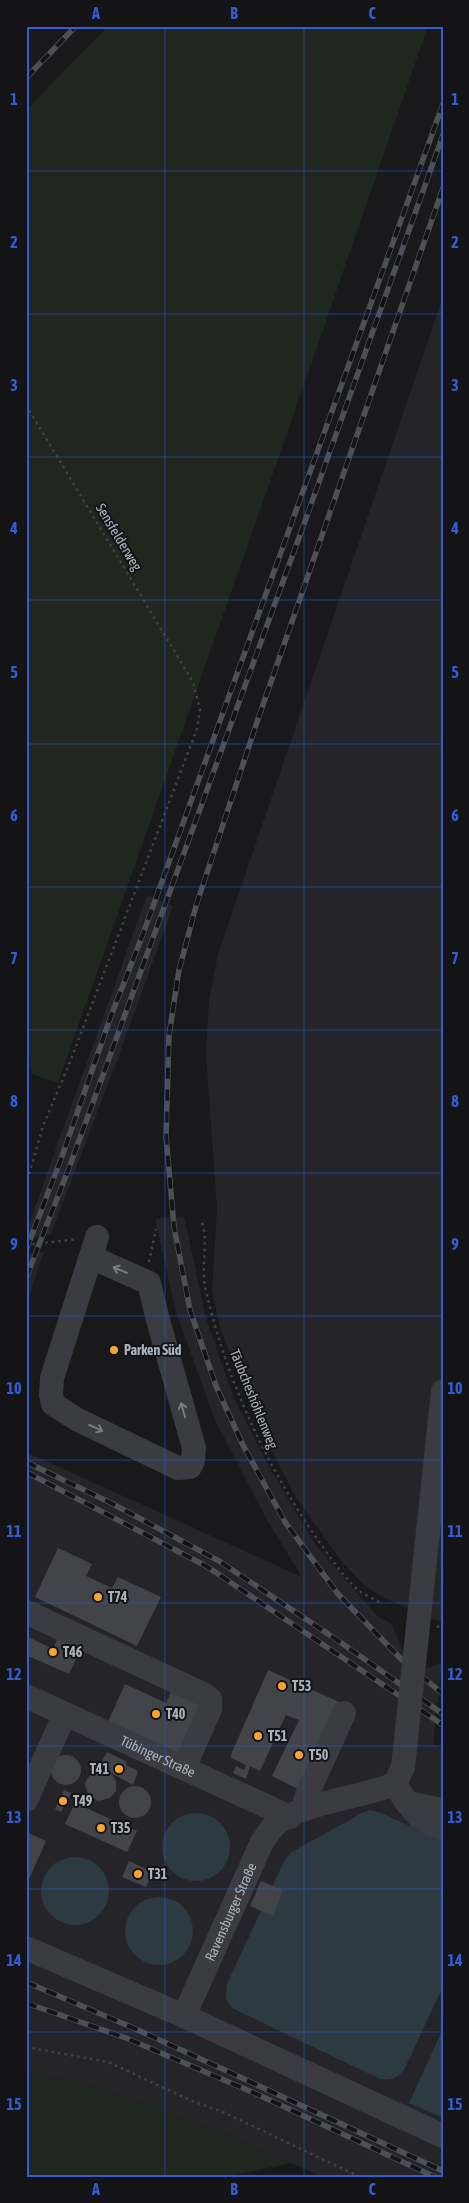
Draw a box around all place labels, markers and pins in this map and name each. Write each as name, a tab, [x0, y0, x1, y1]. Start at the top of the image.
place label: Parken Süd	[124, 1342, 182, 1358]
marker: Parken Süd	[108, 1344, 120, 1356]
place label: T74	[108, 1589, 128, 1605]
marker: T74	[92, 1591, 104, 1603]
place label: T46	[63, 1644, 83, 1660]
marker: T46	[47, 1646, 59, 1658]
place label: T53	[292, 1678, 311, 1694]
marker: T53	[276, 1680, 288, 1692]
place label: T40	[166, 1706, 186, 1722]
marker: T40	[150, 1708, 162, 1720]
place label: T51	[268, 1728, 288, 1744]
marker: T51	[252, 1730, 264, 1742]
place label: T50	[309, 1747, 329, 1763]
marker: T50	[293, 1749, 305, 1761]
place label: T41	[90, 1761, 109, 1777]
marker: T41	[113, 1763, 125, 1775]
place label: T49	[73, 1793, 93, 1809]
marker: T49	[57, 1795, 69, 1807]
place label: T35	[111, 1820, 131, 1836]
marker: T35	[95, 1822, 107, 1834]
place label: T31	[148, 1866, 168, 1882]
marker: T31	[132, 1868, 144, 1880]

